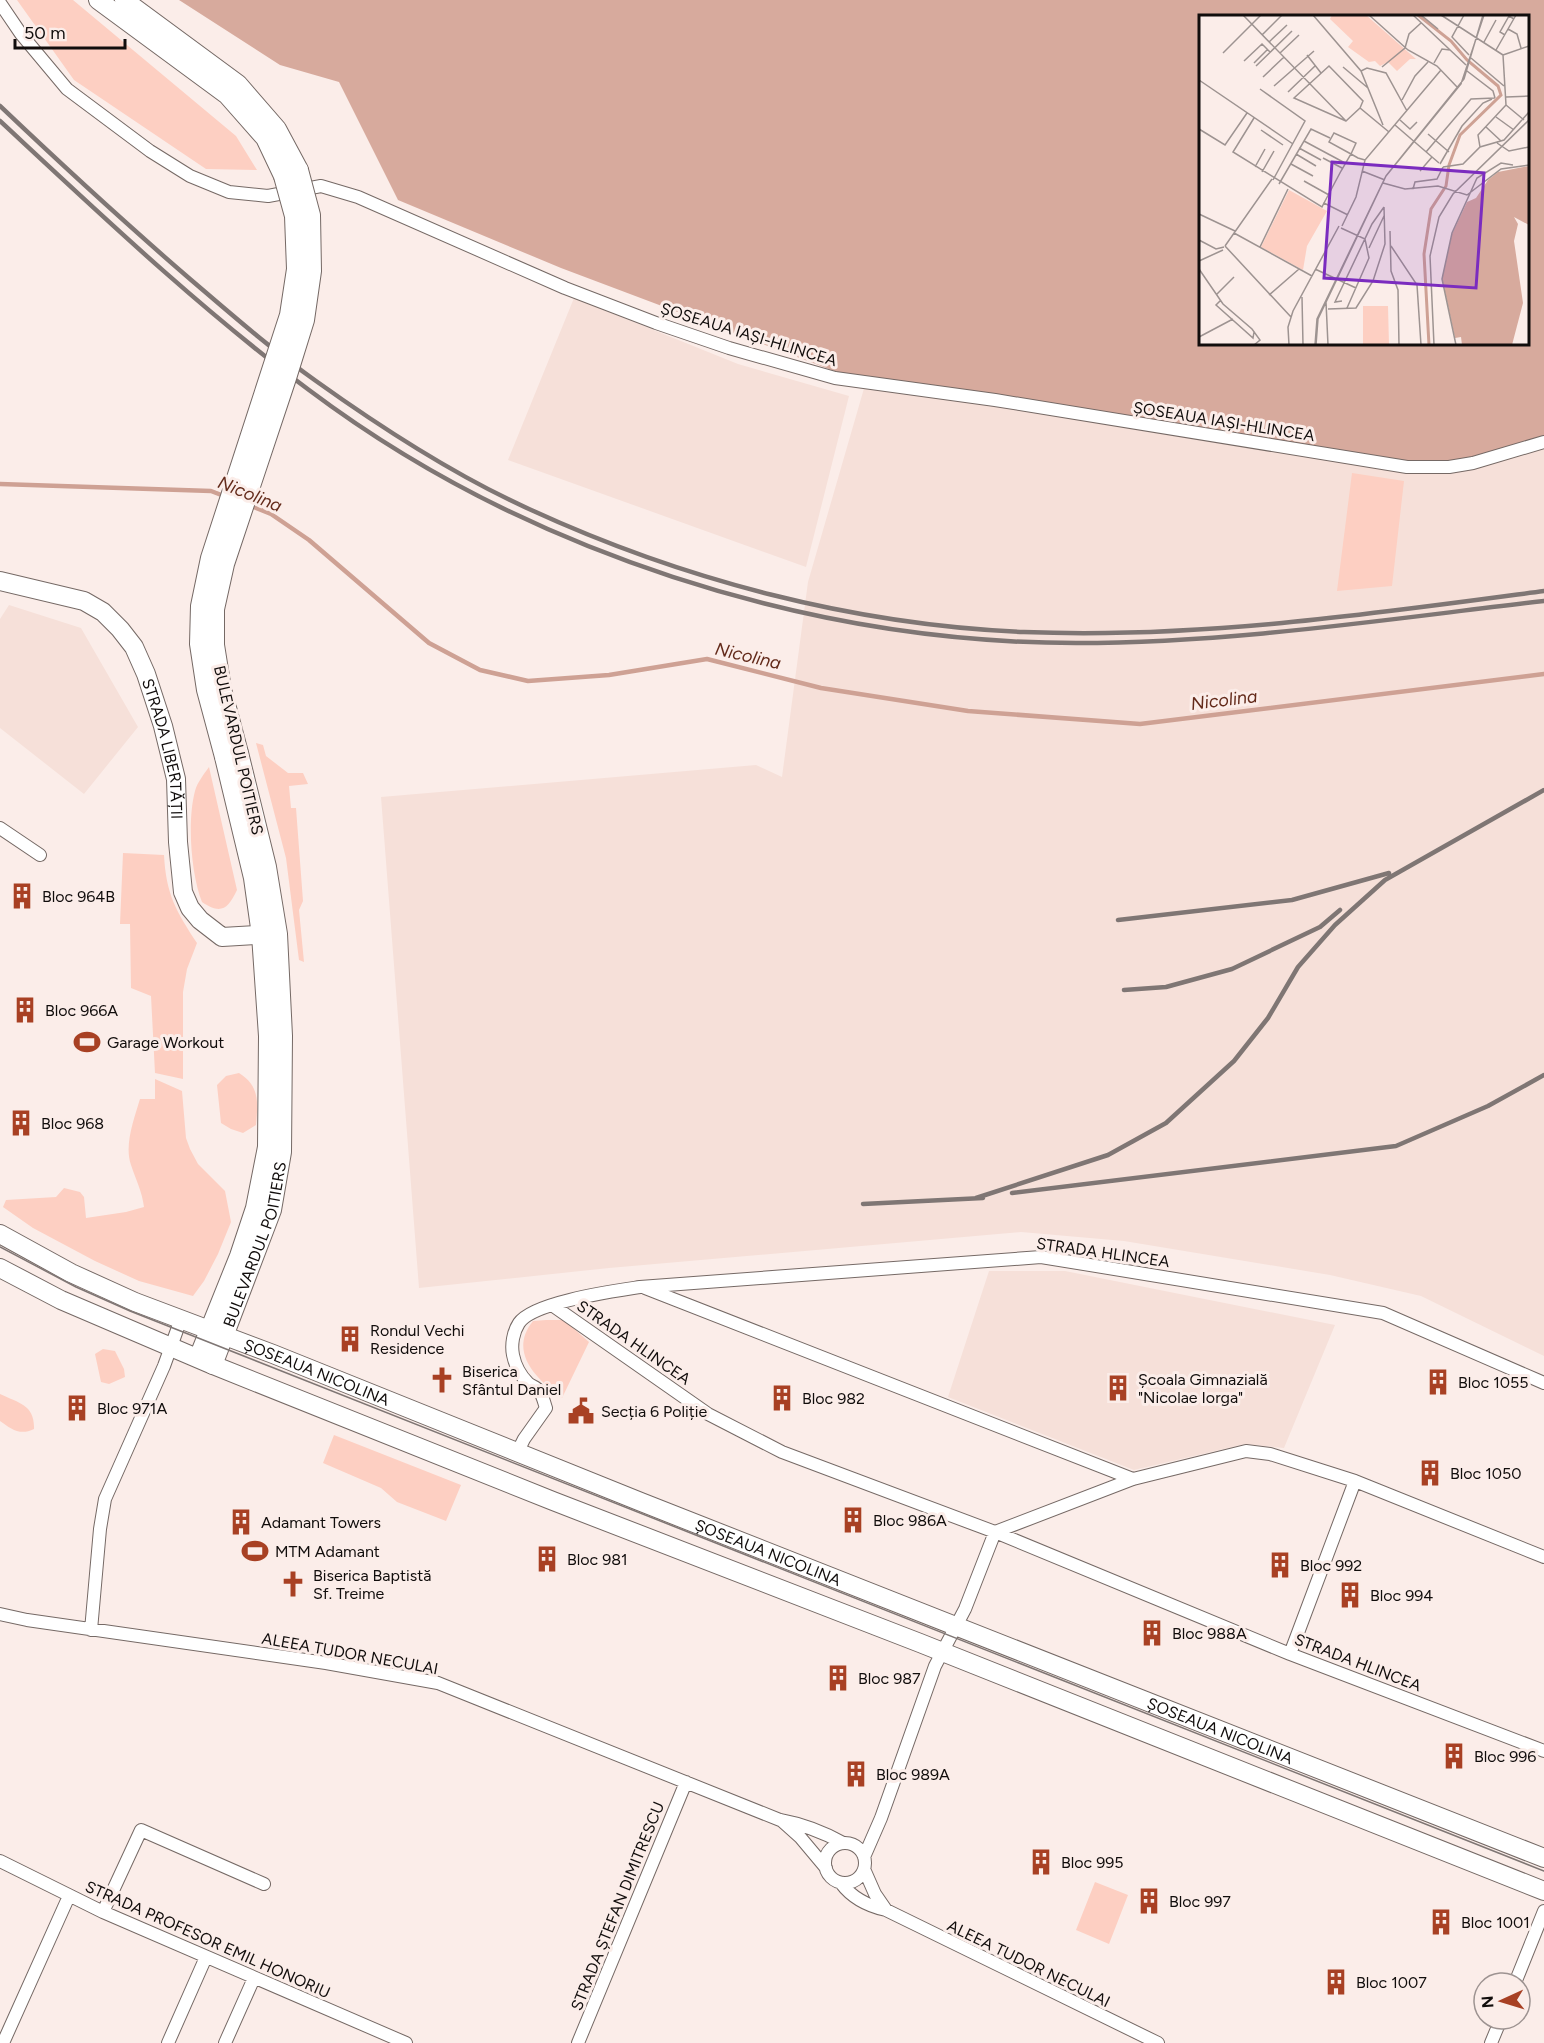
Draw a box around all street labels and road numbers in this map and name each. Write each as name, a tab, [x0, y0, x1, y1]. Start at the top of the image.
street label: ȘOSEAUA IAȘI-HLINCEA	[658, 299, 839, 370]
street label: ȘOSEAUA IAȘI-HLINCEA	[1132, 398, 1316, 445]
street label: BULEVARDUL POITIERS	[210, 664, 267, 837]
street label: STRADA LIBERTĂȚII	[138, 676, 186, 820]
street label: BULEVARDUL POITIERS	[219, 1160, 290, 1330]
street label: STRADA HLINCEA	[1035, 1234, 1171, 1271]
street label: STRADA HLINCEA	[573, 1296, 694, 1389]
street label: ȘOSEAUA NICOLINA	[241, 1335, 392, 1410]
street label: ȘOSEAUA NICOLINA	[692, 1515, 844, 1590]
street label: ALEEA TUDOR NECULAI	[260, 1629, 440, 1678]
street label: STRADA HLINCEA	[1292, 1630, 1424, 1695]
street label: ȘOSEAUA NICOLINA	[1144, 1694, 1296, 1768]
street label: STRADA ȘTEFAN DIMITRESCU	[567, 1799, 668, 2013]
street label: STRADA PROFESOR EMIL HONORIU	[82, 1877, 333, 2002]
street label: ALEEA TUDOR NECULAI	[944, 1916, 1113, 2011]

